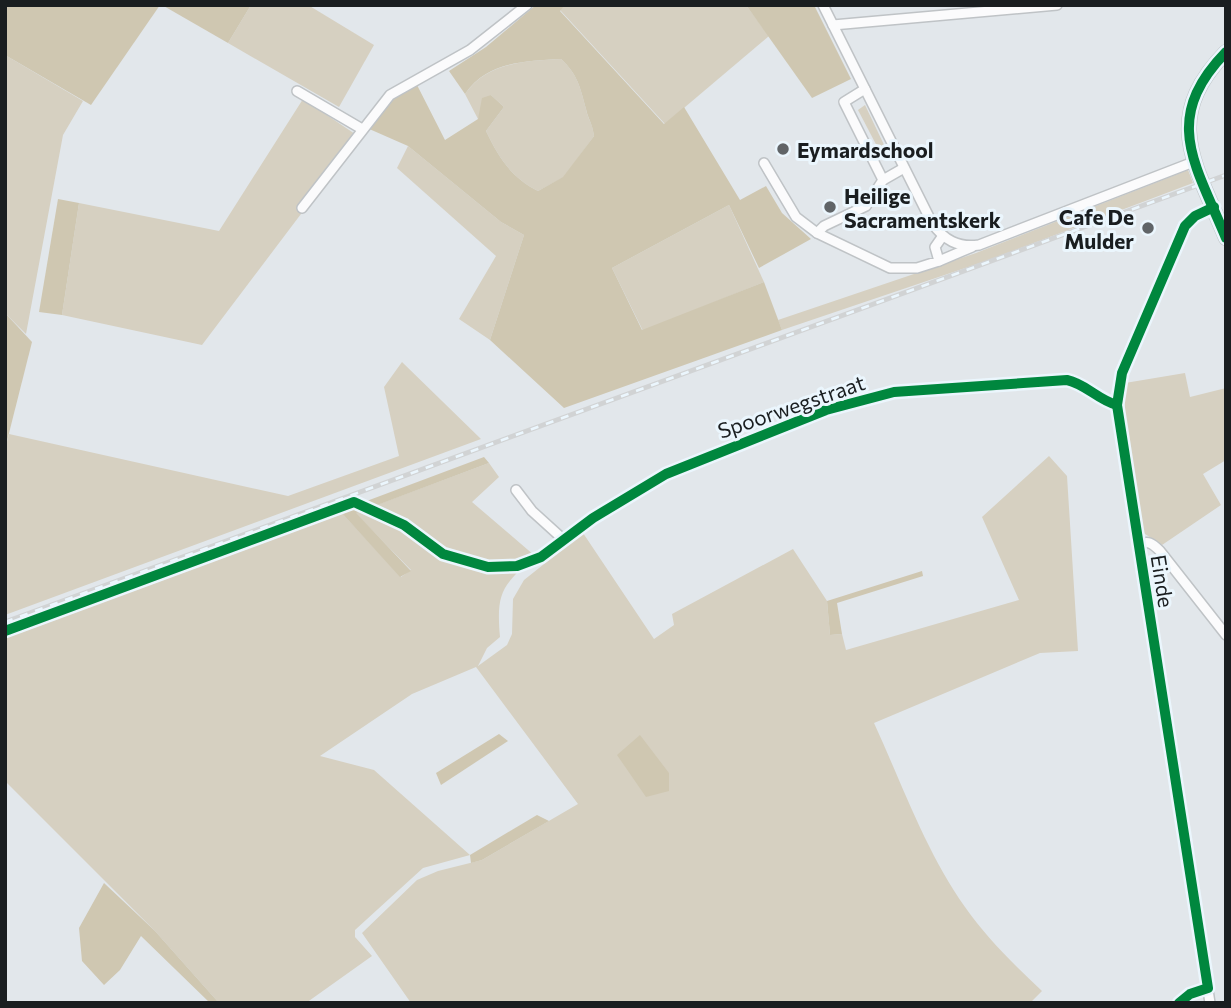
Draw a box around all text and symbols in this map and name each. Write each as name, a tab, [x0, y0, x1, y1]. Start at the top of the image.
place label: Eymardschool	[797, 137, 934, 162]
marker: Eymardschool	[775, 141, 791, 157]
place label: Heilige Sacramentskerk	[844, 183, 1001, 232]
marker: Heilige Sacramentskerk	[822, 199, 838, 215]
place label: Cafe De Mulder	[1059, 204, 1134, 253]
marker: Cafe De Mulder	[1140, 220, 1156, 236]
street label: Spoorwegstraat	[714, 369, 868, 443]
street label: Einde	[1146, 553, 1180, 609]

